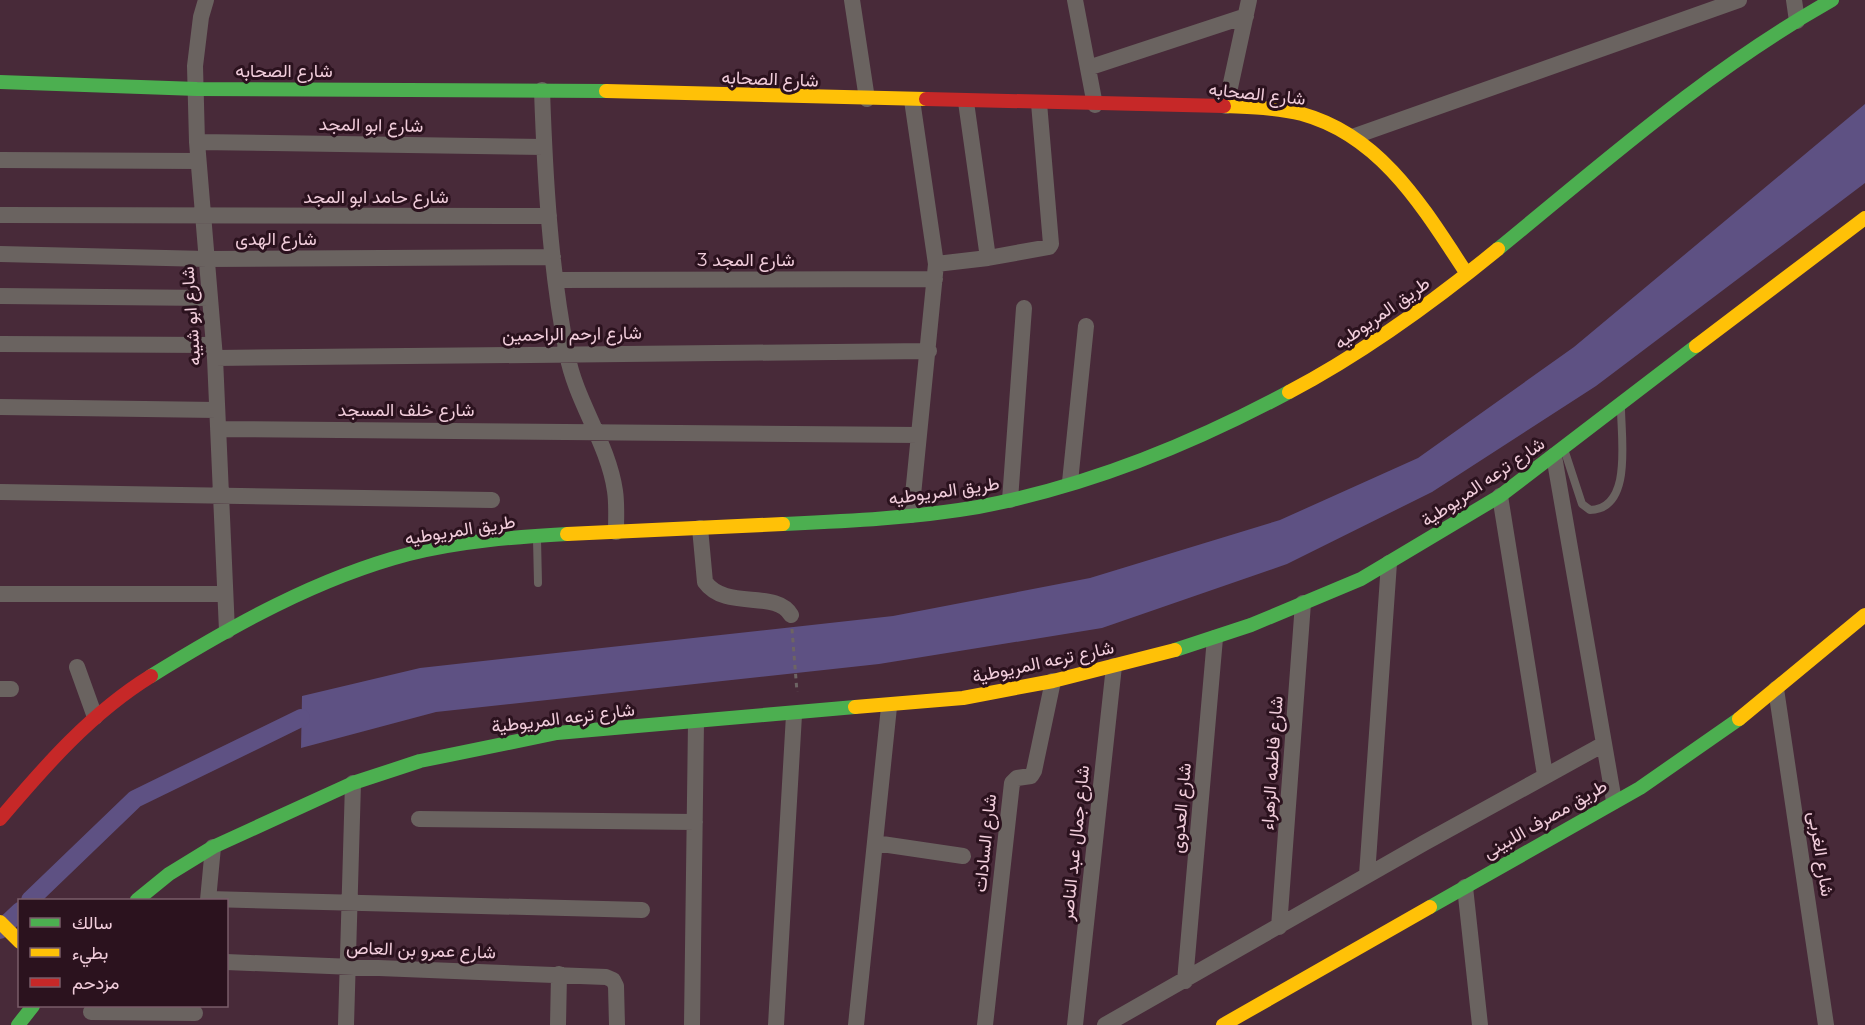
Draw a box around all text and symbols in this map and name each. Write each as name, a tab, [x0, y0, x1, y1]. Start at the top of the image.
street label: شارع الصحابه	[235, 60, 333, 83]
street label: شارع الصحابه	[721, 66, 819, 93]
street label: شارع الصحابه	[1207, 78, 1307, 111]
street label: شارع ابو المجد	[318, 113, 424, 138]
street label: شارع حامد ابو المجد	[303, 186, 449, 209]
street label: شارع الهدى	[235, 228, 317, 251]
street label: شارع المجد 3	[697, 249, 795, 272]
street label: شارع ابو شيبه	[177, 266, 206, 366]
street label: طريق المريوطيه	[1330, 272, 1434, 354]
street label: شارع ارحم الراحمين	[502, 322, 642, 347]
street label: شارع خلف المسجد	[338, 399, 474, 422]
street label: شارع ترعه المريوطية	[1417, 433, 1549, 532]
street label: طريق المريوطيه	[887, 472, 1001, 510]
street label: طريق المريوطيه	[403, 510, 517, 550]
street label: شارع ترعه المريوطية	[970, 636, 1116, 689]
street label: شارع فاطمه الزهراء	[1256, 695, 1289, 831]
street label: شارع ترعه المريوطية	[490, 698, 636, 739]
street label: شارع العدوى	[1166, 762, 1197, 854]
street label: شارع جمال عبد الناصر	[1056, 764, 1095, 923]
street label: طريق مصرف اللبينى	[1479, 775, 1611, 863]
street label: شارع السادات	[969, 793, 1002, 893]
street label: شارع الغربى	[1802, 810, 1839, 898]
legend	[18, 899, 228, 1007]
text: سالك	[72, 912, 112, 934]
street label: شارع عمرو بن العاص	[346, 936, 496, 965]
text: بطيء	[72, 942, 108, 968]
text: مزدحم	[72, 972, 119, 995]

